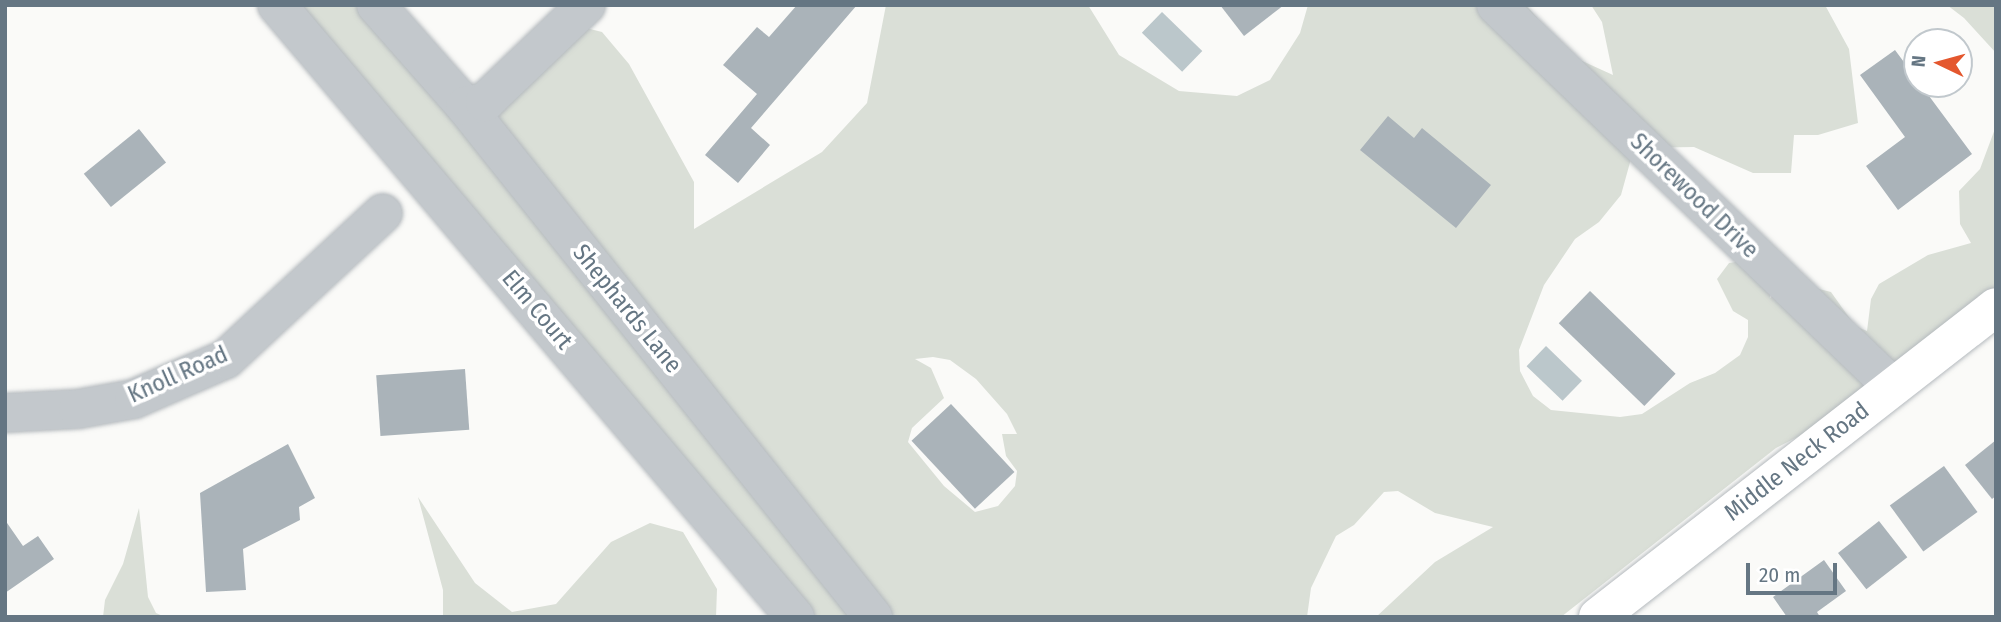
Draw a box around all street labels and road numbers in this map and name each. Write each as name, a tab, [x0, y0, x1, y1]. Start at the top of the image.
street label: Shorewood Drive	[1624, 128, 1764, 264]
street label: Shephards Lane	[566, 239, 688, 379]
street label: Elm Court	[496, 264, 578, 356]
street label: Knoll Road	[124, 340, 232, 410]
street label: Middle Neck Road	[1719, 397, 1875, 527]

